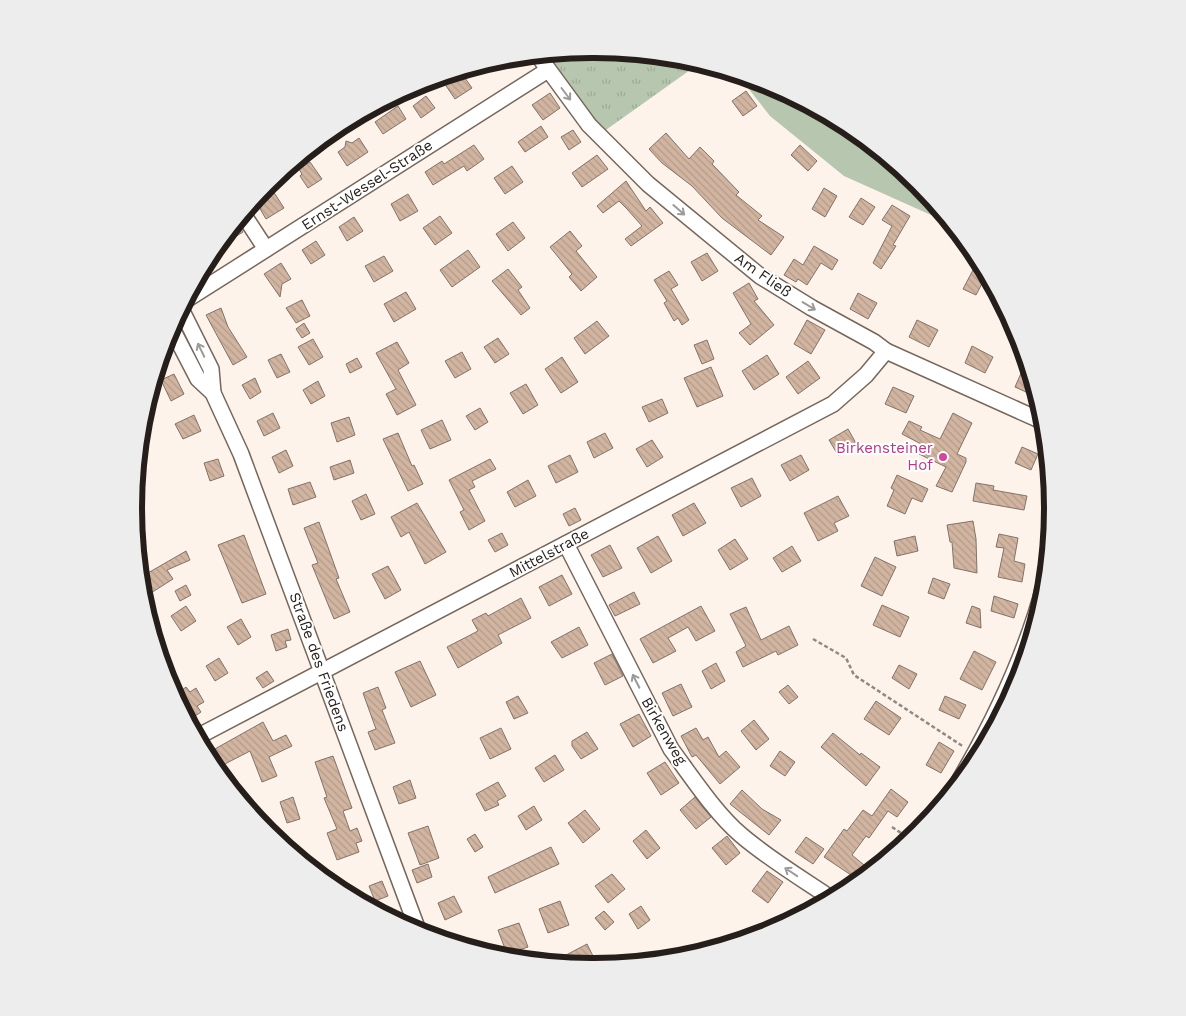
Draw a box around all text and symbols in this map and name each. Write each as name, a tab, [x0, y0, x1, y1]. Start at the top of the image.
one-way arrow	[560, 87, 571, 100]
street label: Ernst-Wessel-Straße	[298, 136, 436, 234]
one-way arrow	[672, 204, 685, 215]
street label: Am Fließ	[731, 249, 795, 301]
one-way arrow	[802, 302, 816, 312]
one-way arrow	[196, 343, 205, 358]
place label: Birkensteiner Hof	[836, 439, 933, 474]
marker: Birkensteiner Hof	[937, 451, 949, 463]
street label: Mittelstraße	[506, 524, 592, 582]
street label: Straße des Friedens	[285, 590, 353, 734]
one-way arrow	[631, 673, 641, 688]
street label: Birkenweg	[637, 694, 691, 768]
one-way arrow	[784, 866, 798, 877]

